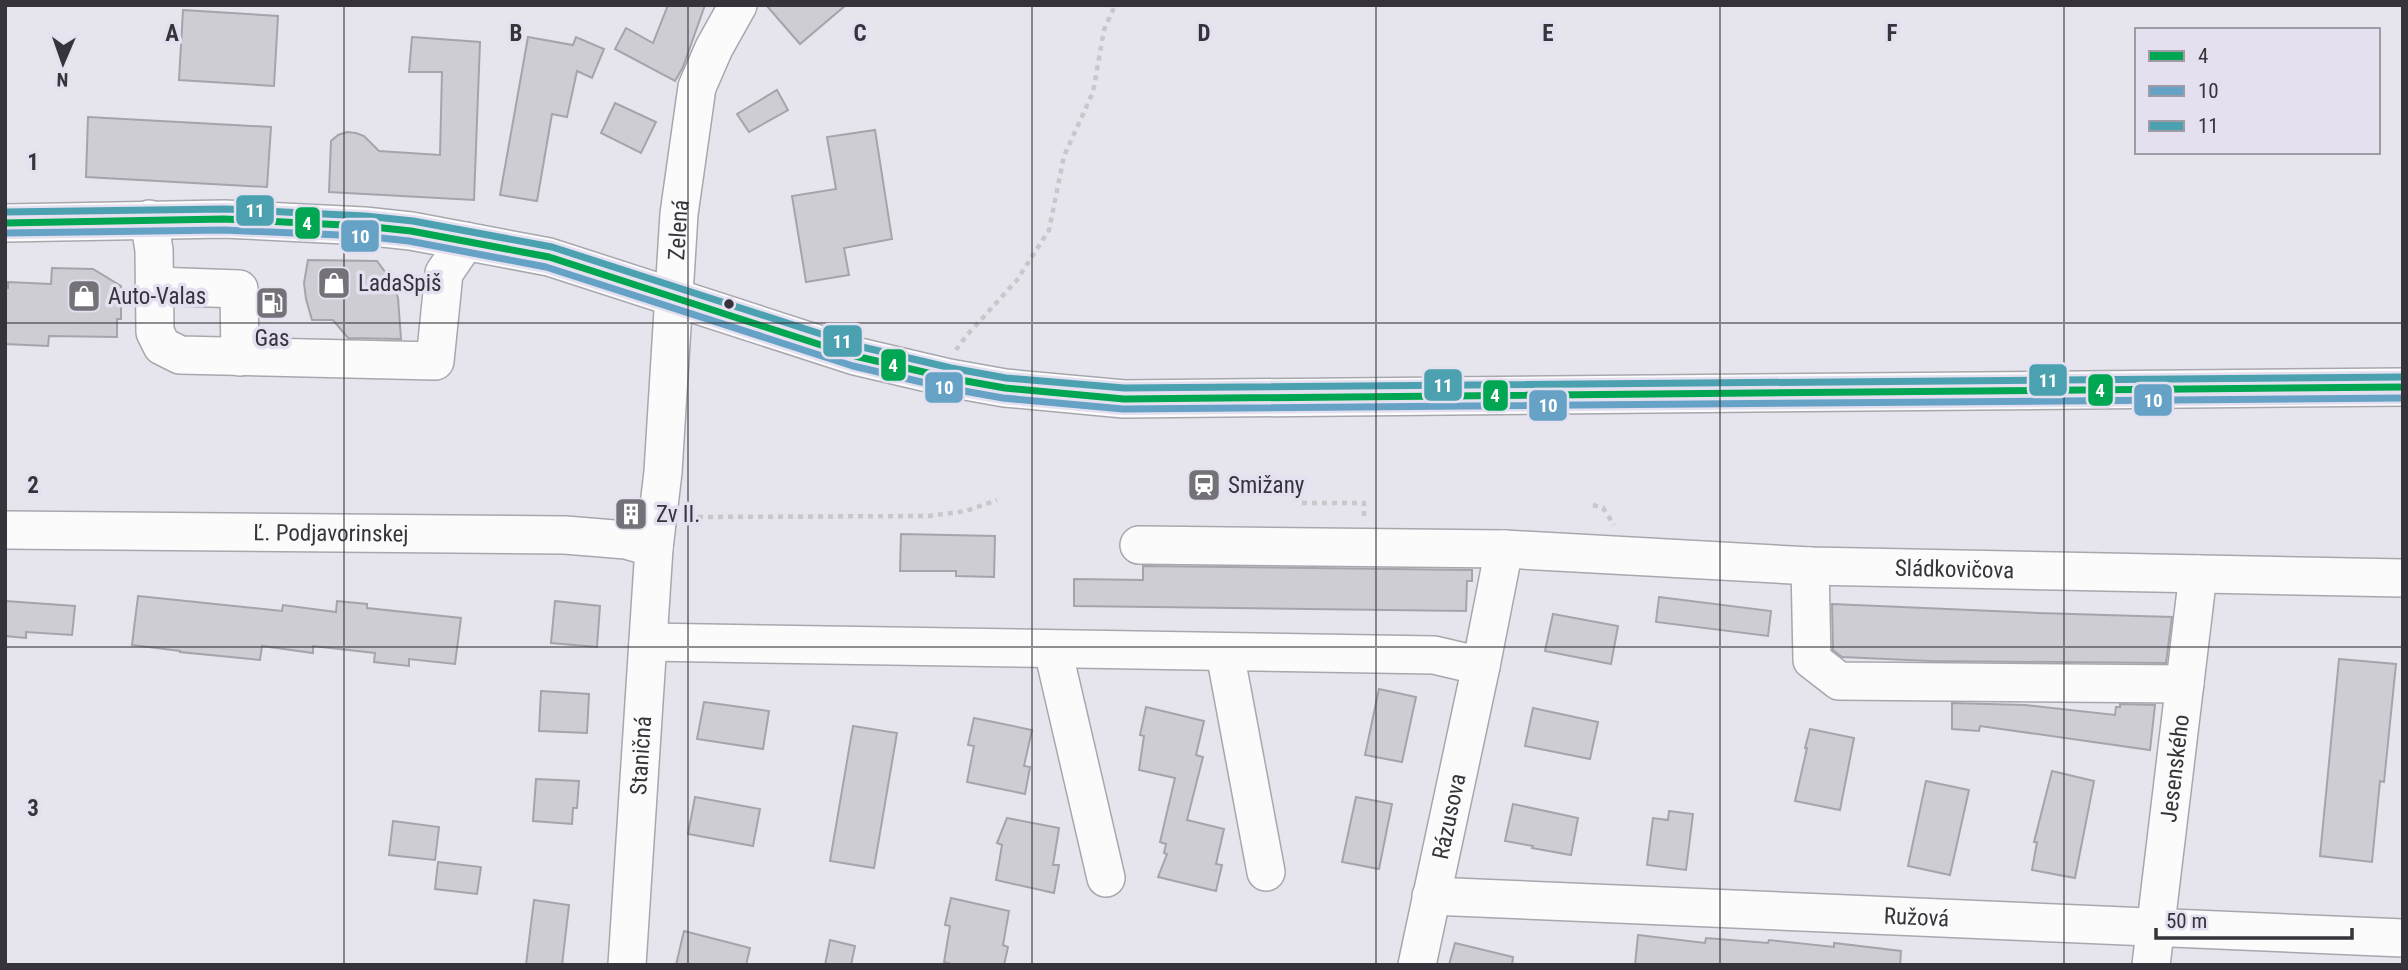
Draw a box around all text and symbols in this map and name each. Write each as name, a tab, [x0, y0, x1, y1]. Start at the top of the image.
text: A	[165, 20, 179, 47]
text: B	[510, 20, 522, 47]
text: C	[853, 20, 867, 47]
text: D	[1198, 20, 1211, 47]
text: E	[1542, 20, 1554, 47]
text: F	[1887, 20, 1898, 47]
north arrow	[28, 28, 98, 98]
legend	[2135, 28, 2380, 154]
text: 4	[2198, 44, 2208, 68]
text: N	[56, 68, 69, 91]
text: 10	[2198, 79, 2219, 103]
text: 11	[2198, 114, 2219, 138]
text: 1	[27, 149, 39, 176]
line badge: 11	[235, 194, 275, 227]
street label: Zelená	[663, 198, 694, 261]
text: 11	[245, 199, 265, 222]
line badge: 4	[294, 206, 321, 240]
text: 4	[302, 212, 312, 235]
line badge: 10	[340, 219, 380, 253]
text: 10	[350, 225, 370, 248]
shop icon: LadaSpiš	[315, 264, 353, 302]
place label: LadaSpiš	[358, 270, 441, 297]
shop icon: Auto-Valas	[65, 277, 103, 315]
place label: Auto-Valas	[108, 283, 206, 310]
fuel station icon: Gas	[253, 284, 291, 322]
unlabelled marker	[722, 297, 736, 311]
line badge: 11	[822, 324, 863, 358]
place label: Gas	[254, 325, 290, 352]
text: 11	[832, 330, 852, 353]
line badge: 4	[880, 348, 907, 382]
text: 4	[888, 354, 898, 377]
line badge: 11	[2028, 363, 2068, 397]
line badge: 11	[1423, 368, 1463, 402]
text: 11	[2038, 369, 2058, 392]
line badge: 10	[924, 371, 964, 404]
line badge: 4	[2087, 373, 2114, 407]
text: 11	[1433, 374, 1453, 397]
text: 10	[934, 376, 954, 399]
line badge: 4	[1482, 379, 1509, 412]
text: 4	[2095, 379, 2105, 402]
line badge: 10	[2133, 383, 2173, 417]
text: 4	[1490, 384, 1500, 407]
line badge: 10	[1528, 389, 1568, 422]
text: 10	[2143, 389, 2163, 412]
text: 10	[1538, 394, 1558, 417]
station icon: Smižany	[1185, 466, 1223, 504]
text: 2	[27, 472, 39, 499]
place label: Smižany	[1228, 472, 1305, 499]
building icon: Zv II.	[612, 495, 650, 533]
place label: Zv II.	[656, 501, 700, 528]
street label: Ľ. Podjavorinskej	[253, 519, 409, 547]
street label: Sládkovičova	[1895, 554, 2014, 584]
street label: Jesenského	[2155, 713, 2195, 824]
street label: Staničná	[625, 715, 657, 796]
street label: Rázusova	[1427, 771, 1471, 862]
text: 3	[27, 795, 39, 822]
scale bar	[2156, 897, 2352, 941]
street label: Ružová	[1883, 902, 1950, 932]
text: 50 m	[2166, 909, 2207, 933]

